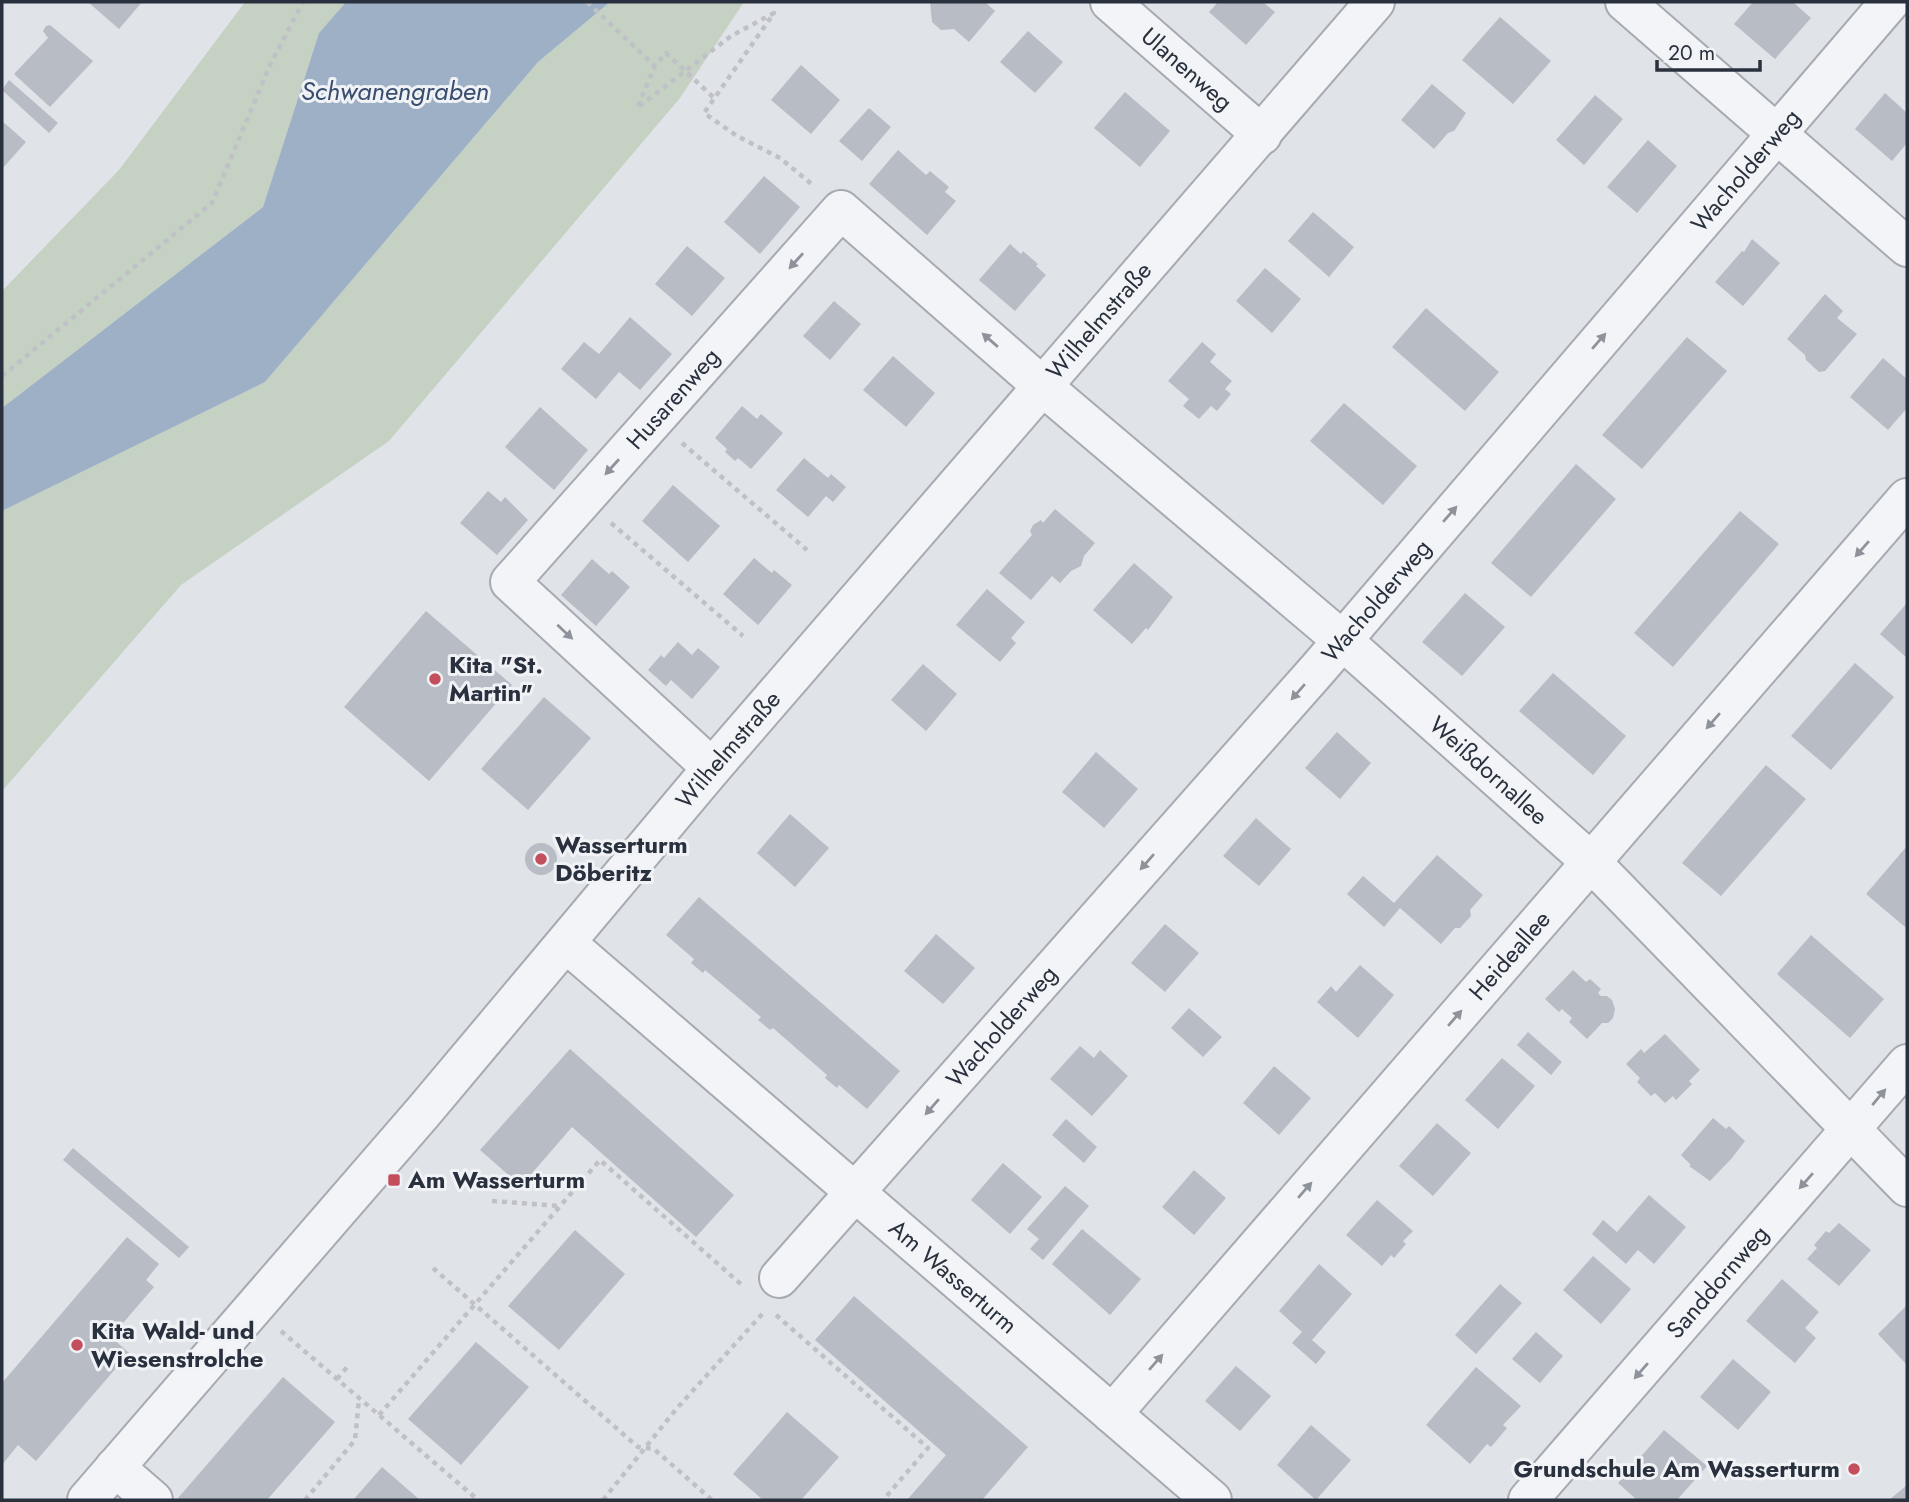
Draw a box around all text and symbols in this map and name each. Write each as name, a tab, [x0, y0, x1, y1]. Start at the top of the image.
street label: Ulanenweg	[1134, 19, 1241, 119]
scale bar	[1657, 28, 1760, 72]
text: 20 m	[1668, 38, 1715, 68]
water label: Schwanengraben	[301, 72, 489, 110]
street label: Wacholderweg	[1682, 101, 1808, 240]
one-way arrow	[788, 252, 804, 270]
street label: Wilhelmstraße	[1038, 254, 1160, 387]
one-way arrow	[981, 332, 999, 348]
one-way arrow	[1591, 333, 1606, 350]
street label: Husarenweg	[618, 340, 728, 457]
one-way arrow	[605, 459, 620, 476]
one-way arrow	[1442, 505, 1458, 523]
street label: Wacholderweg	[1313, 531, 1439, 670]
one-way arrow	[1854, 540, 1870, 558]
one-way arrow	[556, 624, 573, 640]
place label: Kita "St. Martin"	[449, 647, 543, 710]
marker: Kita "St. Martin"	[427, 671, 443, 687]
street label: Wilhelmstraße	[667, 683, 789, 816]
one-way arrow	[1290, 683, 1306, 700]
street label: Weißdornallee	[1422, 708, 1556, 833]
one-way arrow	[1705, 712, 1721, 730]
place label: Wasserturm Döberitz	[555, 827, 688, 890]
marker: Wasserturm Döberitz	[533, 851, 549, 867]
one-way arrow	[1140, 854, 1155, 871]
street label: Heideallee	[1460, 903, 1559, 1008]
street label: Wacholderweg	[938, 957, 1065, 1095]
one-way arrow	[1446, 1010, 1462, 1027]
one-way arrow	[1871, 1088, 1886, 1105]
one-way arrow	[924, 1098, 940, 1116]
place label: Am Wasserturm	[407, 1162, 585, 1197]
marker: Am Wasserturm	[386, 1172, 402, 1188]
one-way arrow	[1798, 1172, 1814, 1190]
one-way arrow	[1297, 1181, 1313, 1199]
street label: Am Wasserturm	[881, 1211, 1025, 1342]
street label: Sanddornweg	[1658, 1217, 1777, 1346]
place label: Kita Wald- und Wiesenstrolche	[91, 1313, 263, 1376]
marker: Kita Wald- und Wiesenstrolche	[69, 1337, 85, 1353]
one-way arrow	[1148, 1353, 1164, 1371]
one-way arrow	[1633, 1362, 1649, 1379]
place label: Grundschule Am Wasserturm	[1513, 1451, 1840, 1486]
marker: Grundschule Am Wasserturm	[1846, 1461, 1862, 1477]

